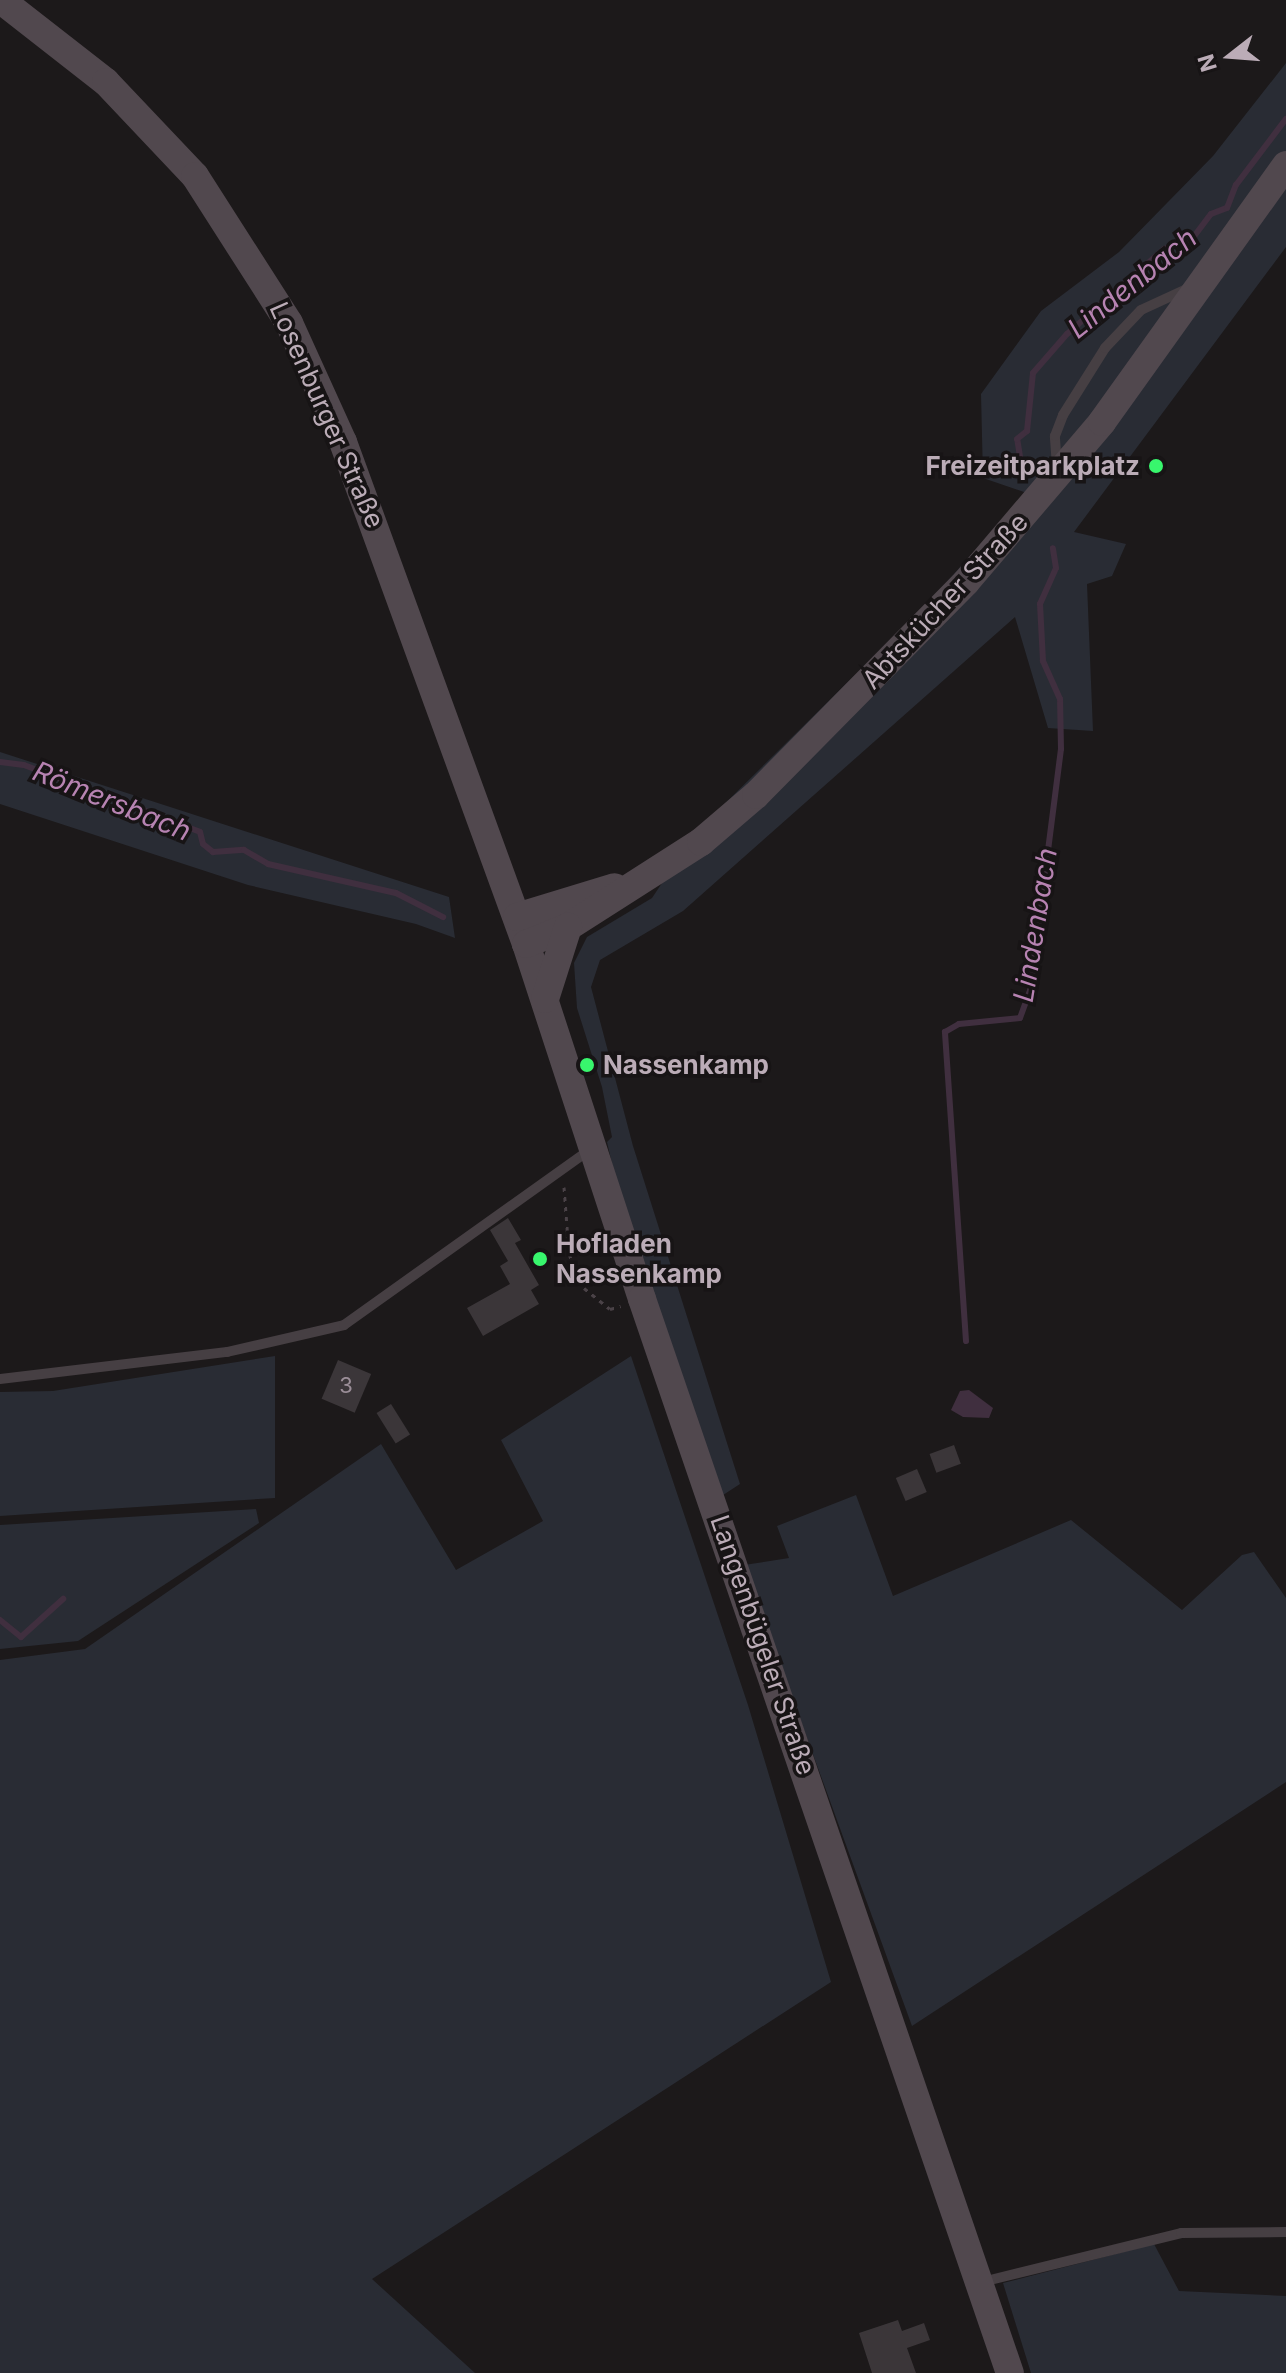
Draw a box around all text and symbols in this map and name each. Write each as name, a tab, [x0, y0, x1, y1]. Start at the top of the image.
north arrow	[1190, 16, 1270, 96]
text: N	[1192, 51, 1222, 75]
water label: Lindenbach	[1061, 221, 1203, 345]
street label: Losenburger Straße	[263, 297, 391, 533]
place label: Freizeitparkplatz	[926, 450, 1140, 482]
marker: Freizeitparkplatz	[1147, 457, 1165, 475]
street label: Abtskücher Straße	[856, 507, 1034, 695]
water label: Römersbach	[28, 754, 196, 848]
water label: Lindenbach	[1006, 845, 1064, 1005]
place label: Nassenkamp	[603, 1049, 769, 1081]
marker: Nassenkamp	[578, 1056, 596, 1074]
place label: Hofladen Nassenkamp	[556, 1228, 722, 1290]
marker: Hofladen Nassenkamp	[531, 1250, 549, 1268]
house number: 3	[339, 1373, 353, 1399]
street label: Langenbügeler Straße	[704, 1511, 822, 1779]

